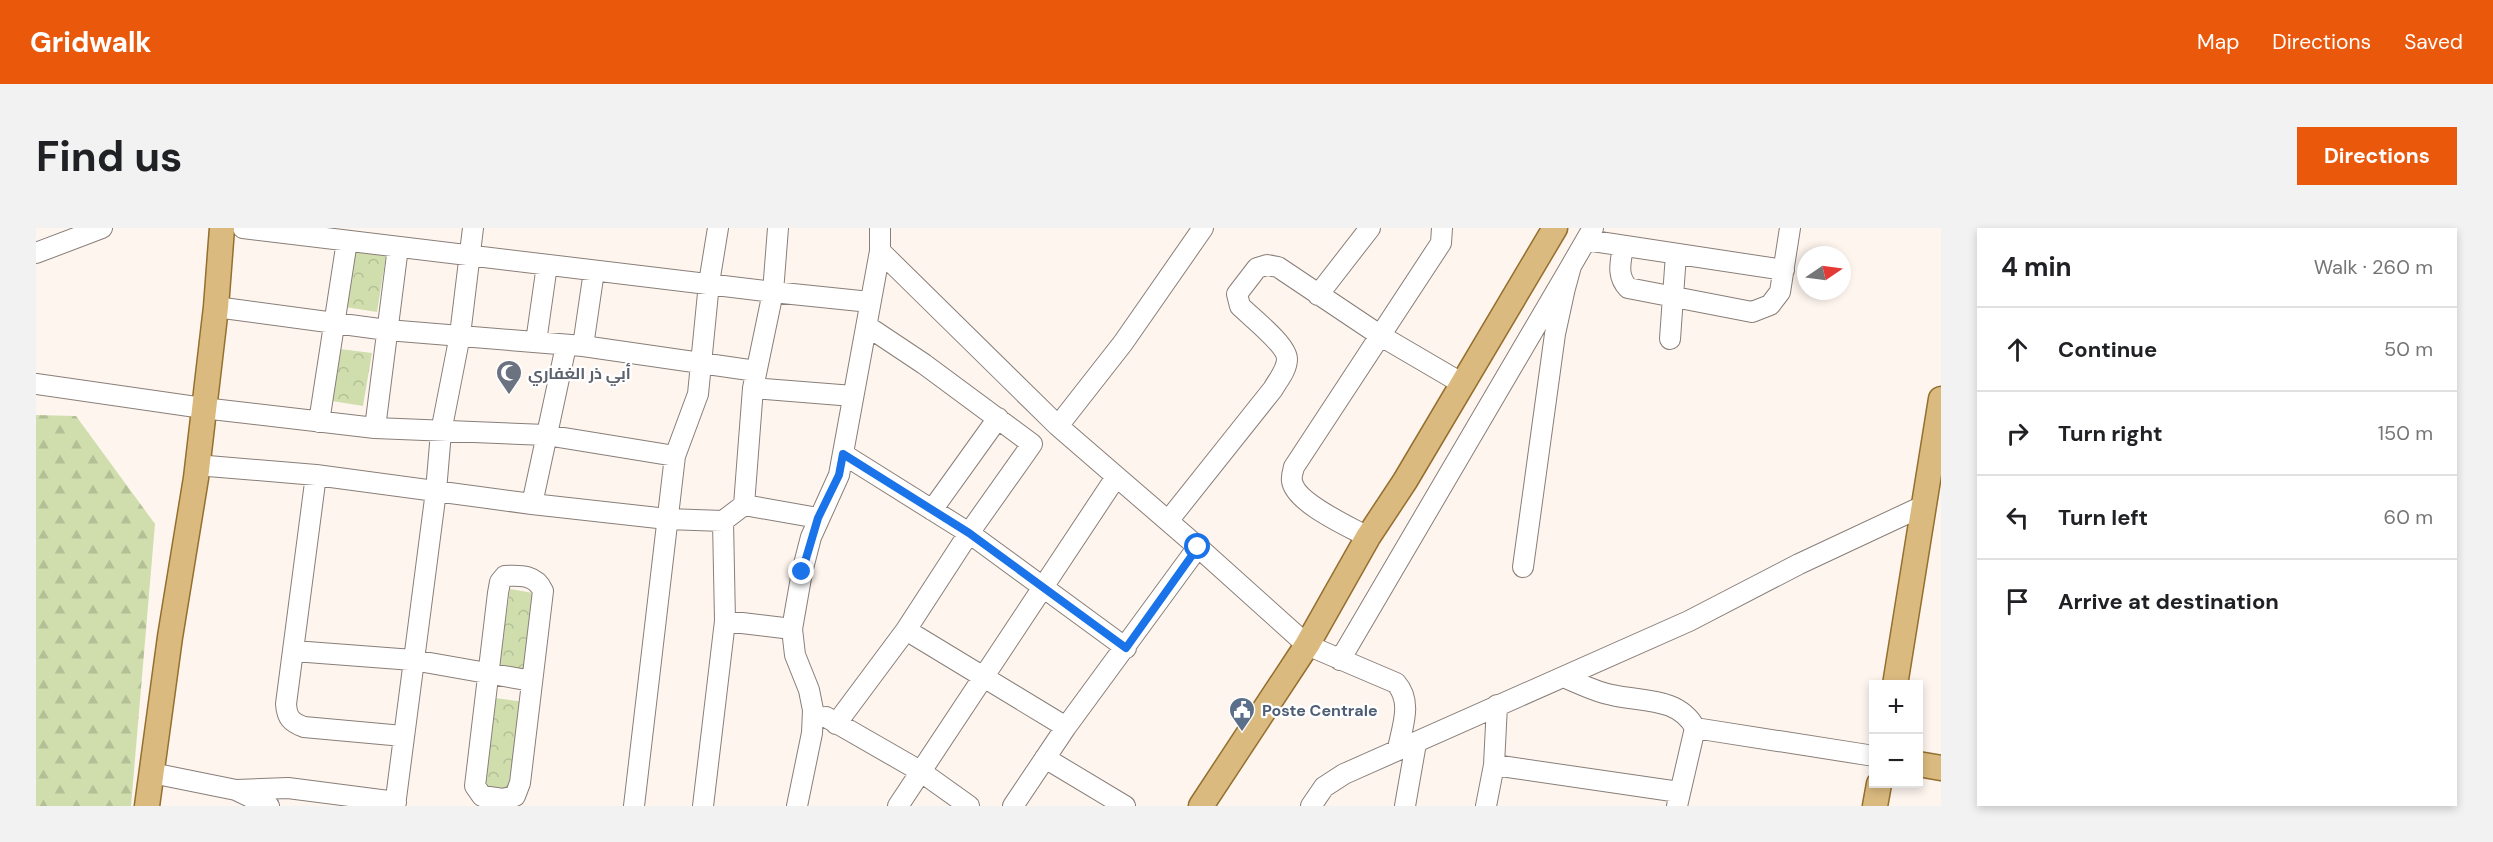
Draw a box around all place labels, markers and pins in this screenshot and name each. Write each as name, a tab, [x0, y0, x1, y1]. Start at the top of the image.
mosque icon: أبي ذر الغفاري	[494, 358, 524, 396]
place label: أبي ذر الغفاري	[528, 363, 631, 386]
public building icon: Poste Centrale	[1227, 695, 1257, 733]
place label: Poste Centrale	[1262, 700, 1378, 721]

